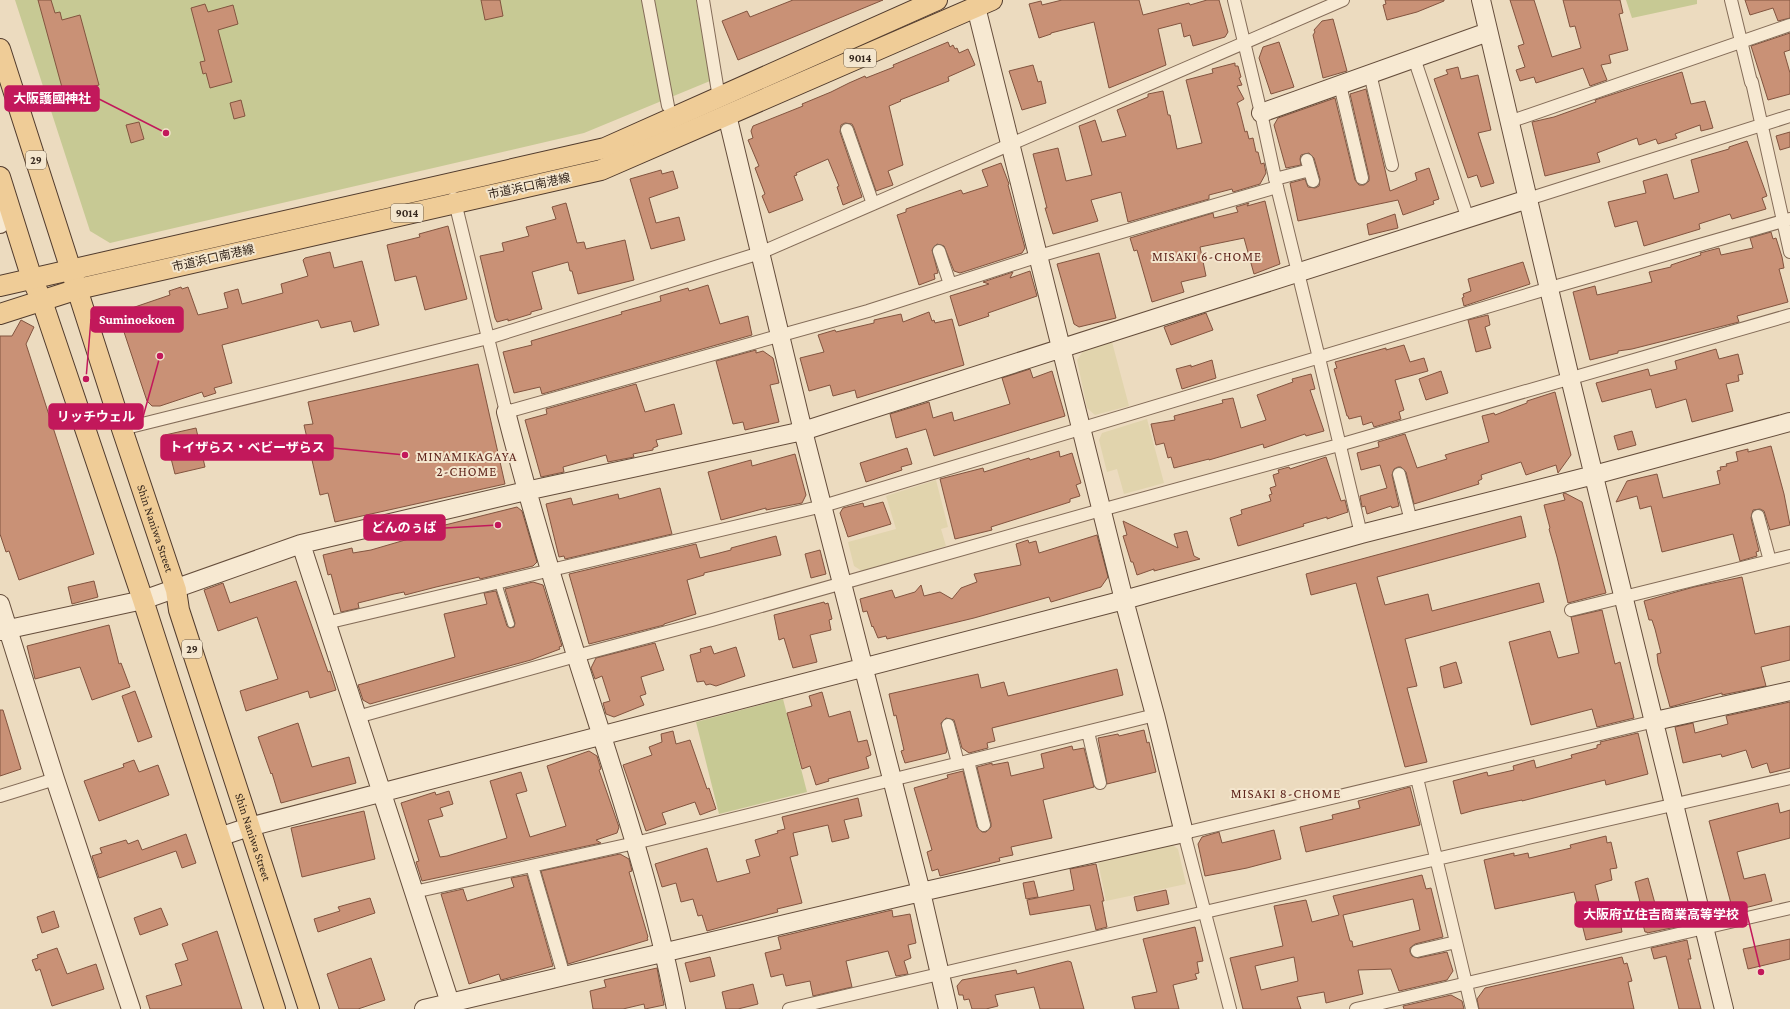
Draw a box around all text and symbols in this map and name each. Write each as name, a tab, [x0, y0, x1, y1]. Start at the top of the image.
road number: 9014	[844, 49, 876, 67]
callout: 大阪護國神社	[5, 86, 99, 111]
text: 大阪護國神社	[13, 91, 91, 106]
road number: 29	[26, 151, 46, 169]
street label: 市道浜口南港線	[486, 170, 572, 202]
road number: 9014	[391, 204, 423, 222]
street label: 市道浜口南港線	[170, 242, 256, 274]
district label: MISAKI 6-CHOME	[1152, 249, 1262, 264]
callout: Suminoekoen	[91, 307, 183, 332]
text: Suminoekoen	[99, 312, 176, 327]
callout: リッチウェル	[49, 404, 143, 429]
text: リッチウェル	[57, 409, 135, 424]
callout: トイザらス・ベビーザらス	[161, 435, 333, 460]
text: トイザらス・ベビーザらス	[169, 440, 325, 455]
district label: MINAMIKAGAYA 2-CHOME	[417, 449, 517, 479]
street label: Shin Naniwa Street	[134, 483, 177, 575]
callout: どんのぅば	[364, 515, 445, 540]
text: どんのぅば	[371, 520, 437, 535]
road number: 29	[182, 640, 202, 658]
district label: MISAKI 8-CHOME	[1231, 786, 1341, 801]
street label: Shin Naniwa Street	[232, 791, 274, 884]
callout: 大阪府立住吉商業高等学校	[1575, 902, 1747, 927]
text: 大阪府立住吉商業高等学校	[1583, 907, 1739, 922]

